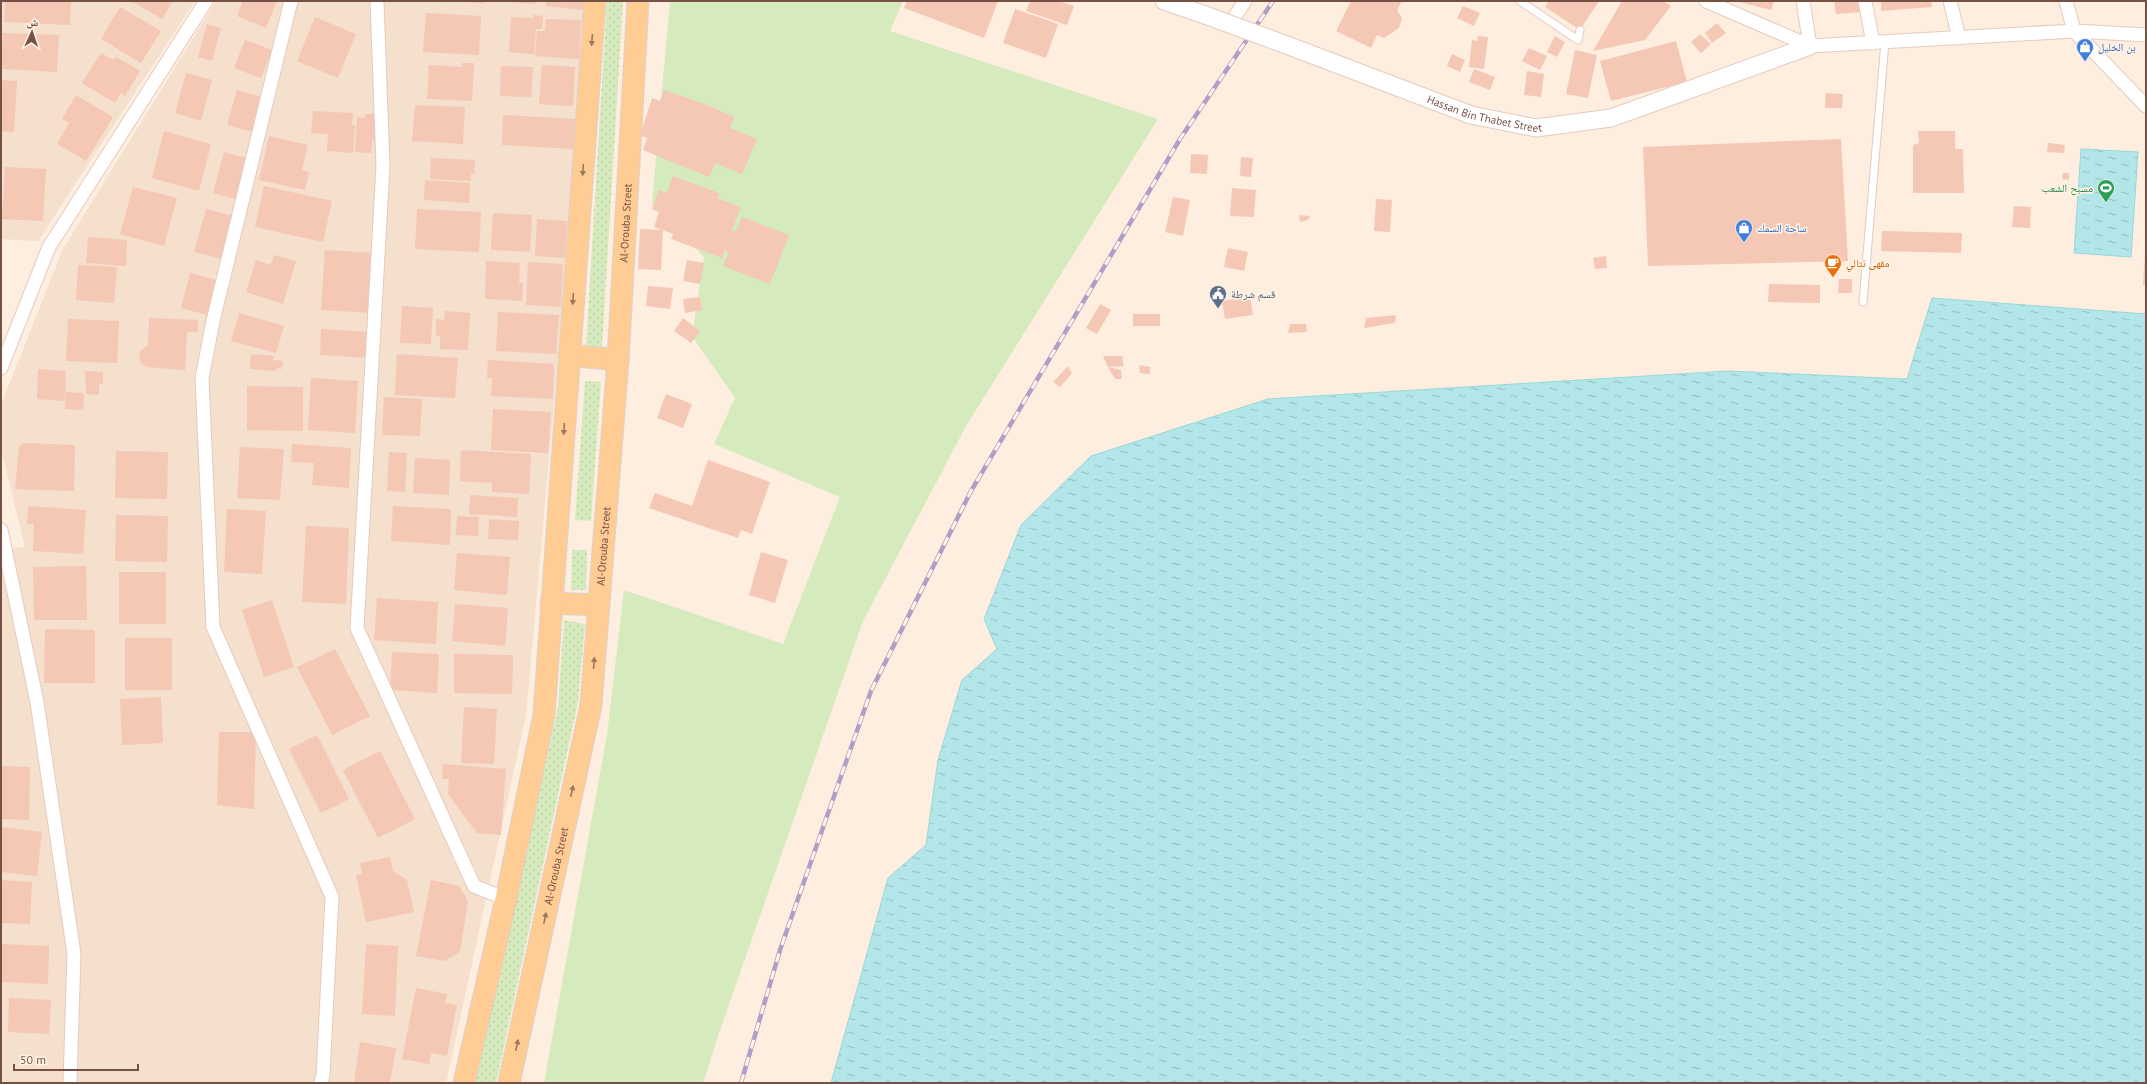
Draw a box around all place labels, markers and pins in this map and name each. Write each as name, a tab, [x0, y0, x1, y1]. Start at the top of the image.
shop icon: بن الخليل	[2075, 37, 2095, 62]
place label: بن الخليل	[2098, 40, 2136, 54]
sports icon: مسبح الشعب	[2096, 178, 2116, 203]
place label: مسبح الشعب	[2041, 181, 2093, 195]
shop icon: ساحة السمك	[1734, 218, 1754, 243]
place label: ساحة السمك	[1757, 221, 1807, 235]
cafe icon: مقهى نتالي	[1823, 253, 1843, 278]
place label: مقهى نتالي	[1846, 256, 1890, 272]
public building icon: قسم شرطة	[1208, 284, 1228, 309]
place label: قسم شرطة	[1231, 287, 1276, 302]

